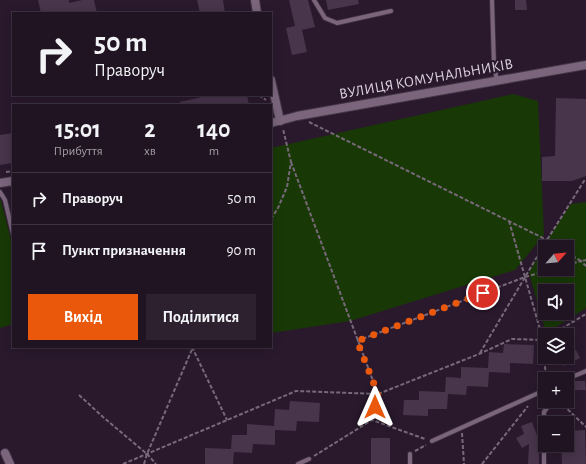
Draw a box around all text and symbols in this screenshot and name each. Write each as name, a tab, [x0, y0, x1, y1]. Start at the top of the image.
icon: right	[28, 28, 80, 80]
text: 50 m	[94, 29, 148, 57]
street label: ВУЛИЦЯ КОМУНАЛЬНИКІВ	[338, 56, 514, 102]
text: Праворуч	[94, 62, 165, 80]
text: 15:01	[55, 118, 101, 142]
text: 2	[144, 118, 156, 142]
text: 140	[197, 118, 231, 142]
text: Прибуття	[53, 145, 103, 158]
text: хв	[144, 145, 156, 158]
text: m	[209, 145, 219, 158]
icon: right	[28, 188, 50, 210]
text: Праворуч	[62, 191, 123, 206]
text: 50 m	[227, 191, 256, 206]
icon: arrive	[28, 240, 50, 262]
north arrow	[538, 240, 574, 276]
map controls	[538, 240, 574, 452]
text: Пункт призначення	[62, 243, 186, 258]
text: 90 m	[227, 243, 256, 258]
pin	[466, 276, 500, 310]
icon: arrive	[472, 282, 494, 304]
button: sound	[538, 284, 574, 320]
button: Вихід	[28, 294, 138, 340]
button: Поділитися	[146, 294, 256, 340]
button: layers	[538, 328, 574, 364]
button: +	[538, 372, 574, 408]
position arrow	[354, 386, 396, 428]
button: −	[538, 416, 574, 452]

